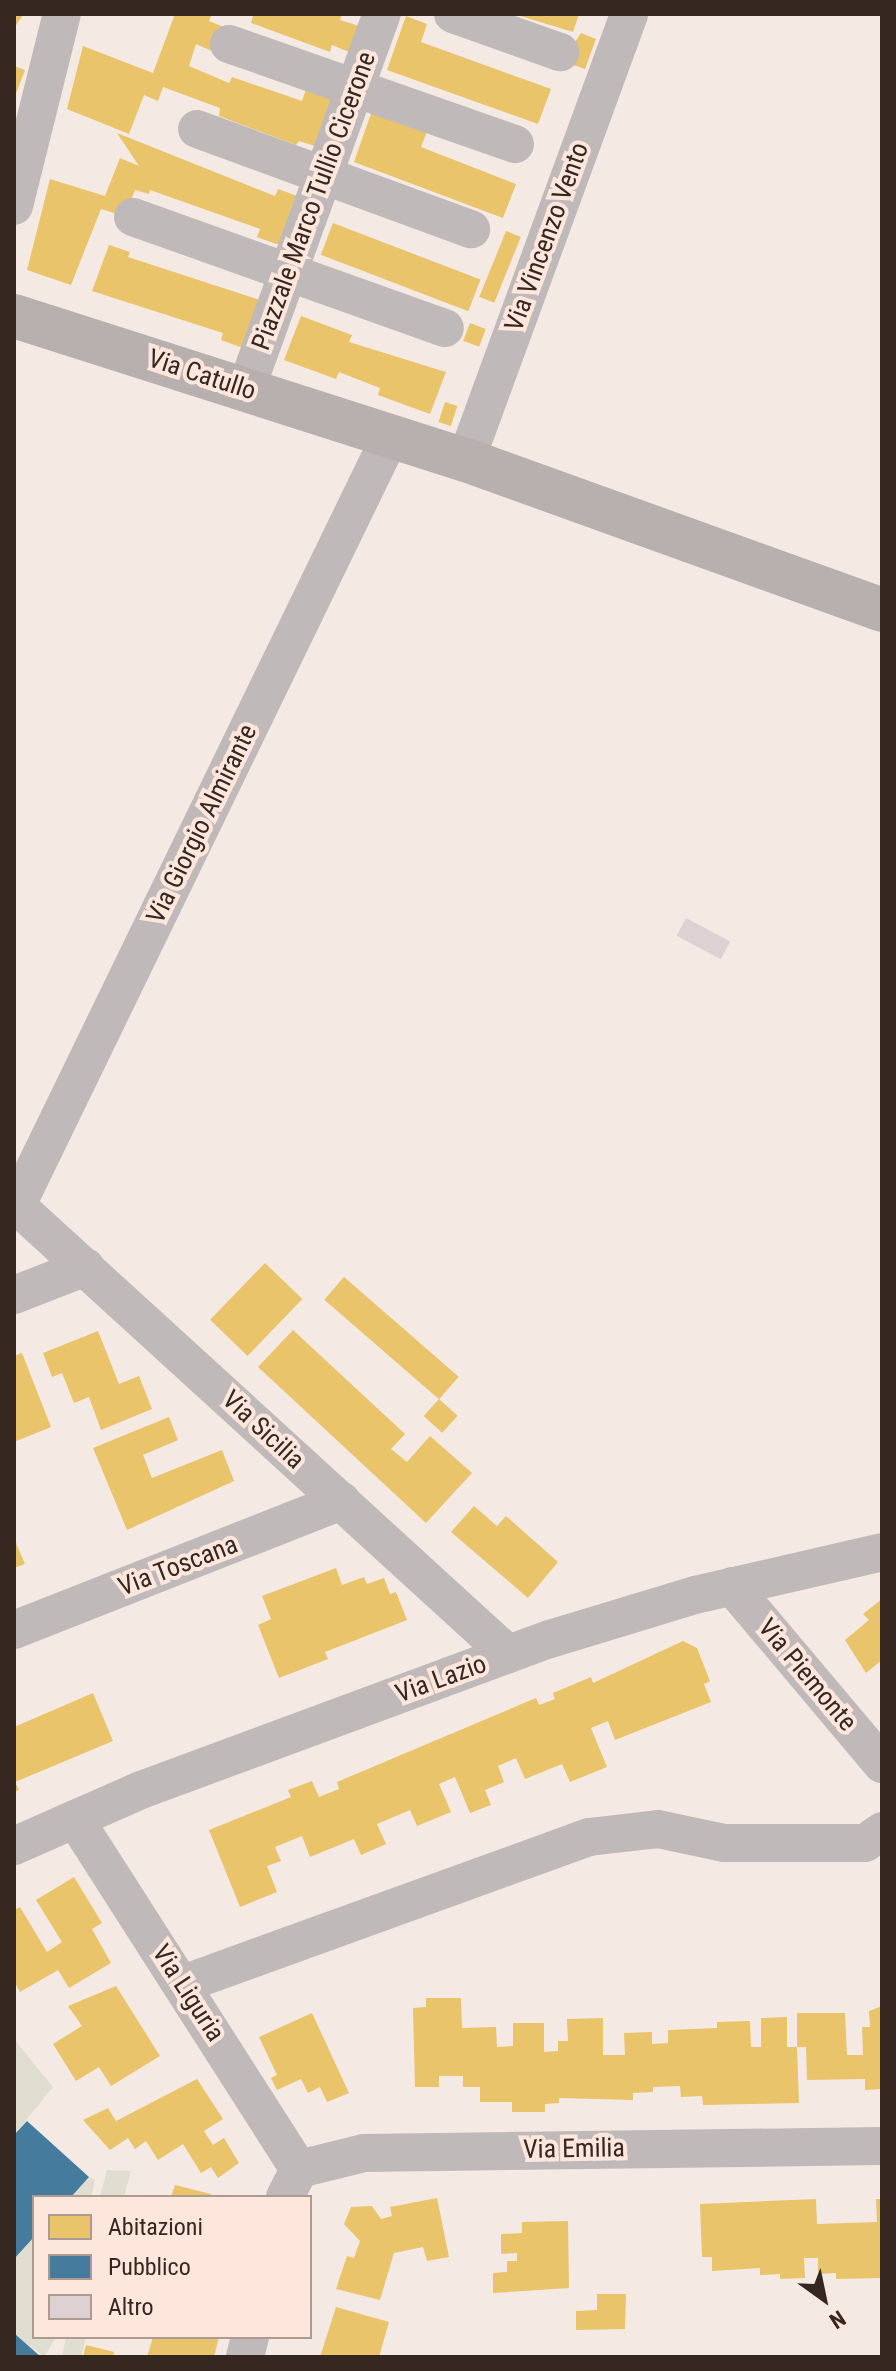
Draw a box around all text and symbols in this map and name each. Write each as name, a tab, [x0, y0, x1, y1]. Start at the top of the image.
street label: Piazzale Marco Tullio Cicerone	[245, 48, 383, 354]
street label: Via Vincenzo Vento	[498, 138, 596, 336]
street label: Via Catullo	[144, 343, 260, 407]
street label: Via Giorgio Almirante	[140, 719, 264, 929]
street label: Via Sicilia	[216, 1384, 310, 1476]
street label: Via Toscana	[114, 1529, 242, 1603]
street label: Via Piemonte	[751, 1613, 863, 1737]
street label: Via Lazio	[391, 1648, 491, 1710]
street label: Via Liguria	[145, 1939, 231, 2047]
street label: Via Emilia	[523, 2133, 625, 2165]
legend	[32, 2195, 312, 2339]
text: Abitazioni	[108, 2213, 203, 2241]
text: Pubblico	[108, 2253, 191, 2281]
north arrow	[784, 2259, 864, 2339]
text: Altro	[108, 2293, 154, 2321]
text: N	[825, 2305, 850, 2334]

